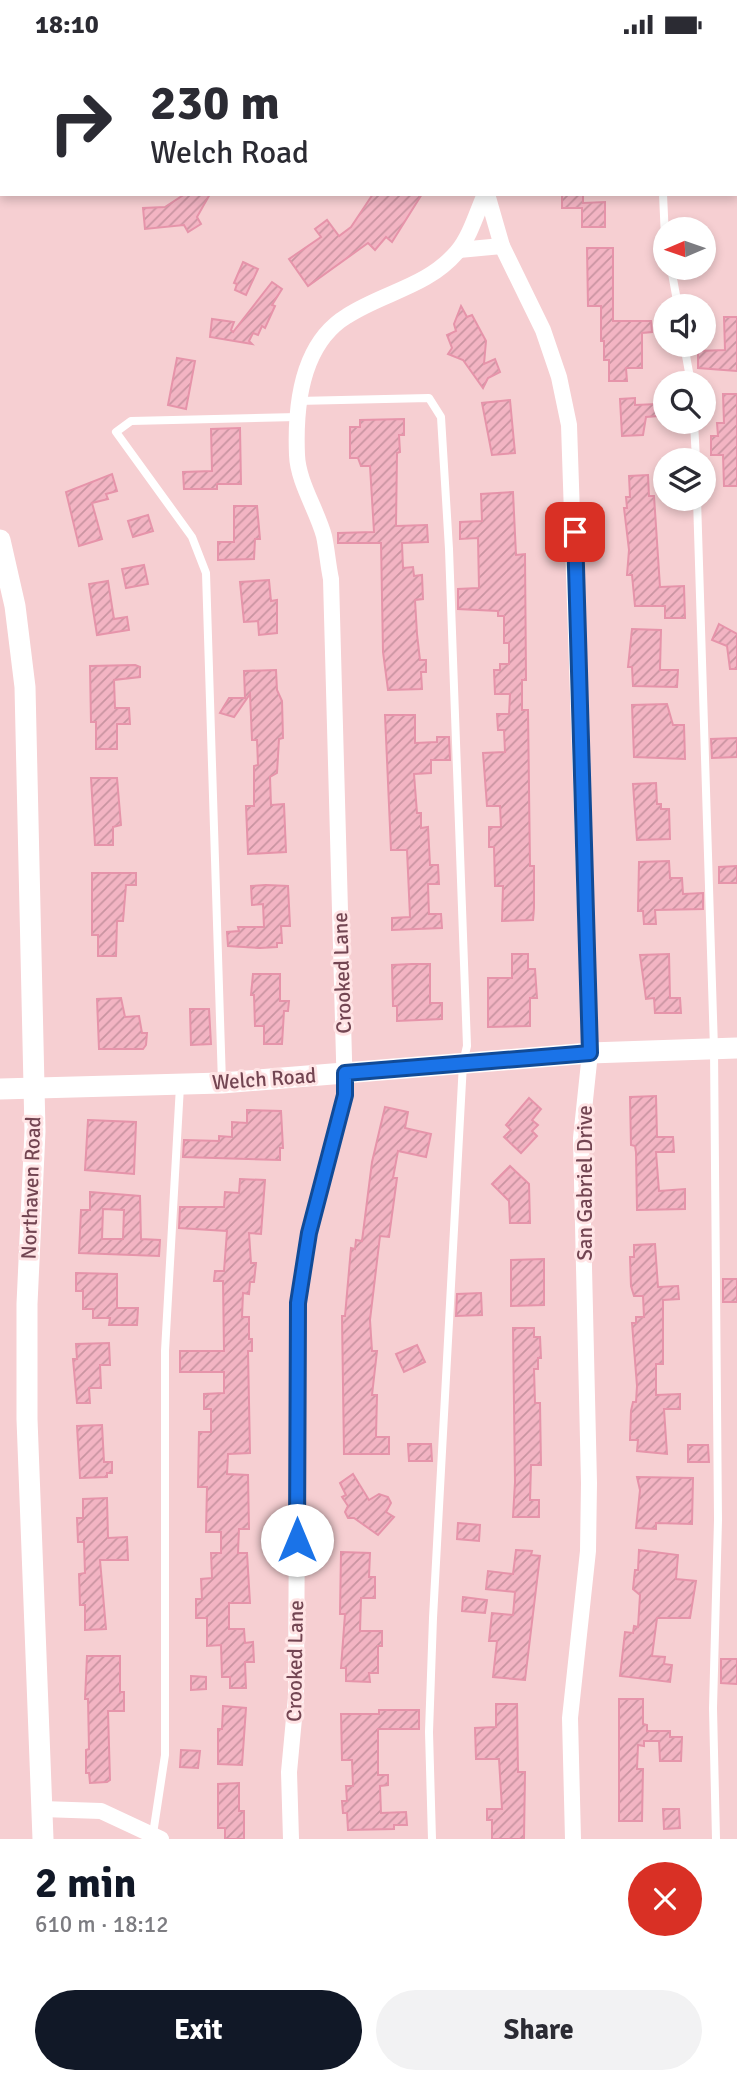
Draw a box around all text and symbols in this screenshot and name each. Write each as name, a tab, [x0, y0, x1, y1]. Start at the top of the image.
text: 18:10	[35, 9, 99, 41]
text: 230 m	[150, 73, 280, 133]
icon: right	[35, 77, 126, 168]
text: Welch Road	[150, 133, 309, 172]
north arrow	[653, 217, 716, 280]
map controls	[653, 217, 716, 511]
button: sound	[653, 294, 716, 357]
button: search	[653, 371, 716, 434]
button: layers	[653, 448, 716, 511]
pin	[545, 502, 605, 562]
icon: arrive	[556, 513, 594, 551]
street label: Crooked Lane	[327, 912, 357, 1034]
street label: Welch Road	[211, 1062, 317, 1096]
street label: San Gabriel Drive	[572, 1105, 598, 1261]
street label: Northaven Road	[16, 1116, 46, 1260]
position arrow	[260, 1503, 334, 1577]
street label: Crooked Lane	[281, 1600, 309, 1722]
text: 2 min	[35, 1858, 136, 1909]
button: close	[628, 1862, 702, 1936]
text: 610 m · 18:12	[35, 1910, 169, 1939]
button: Exit	[35, 1990, 362, 2070]
button: Share	[376, 1990, 702, 2070]

